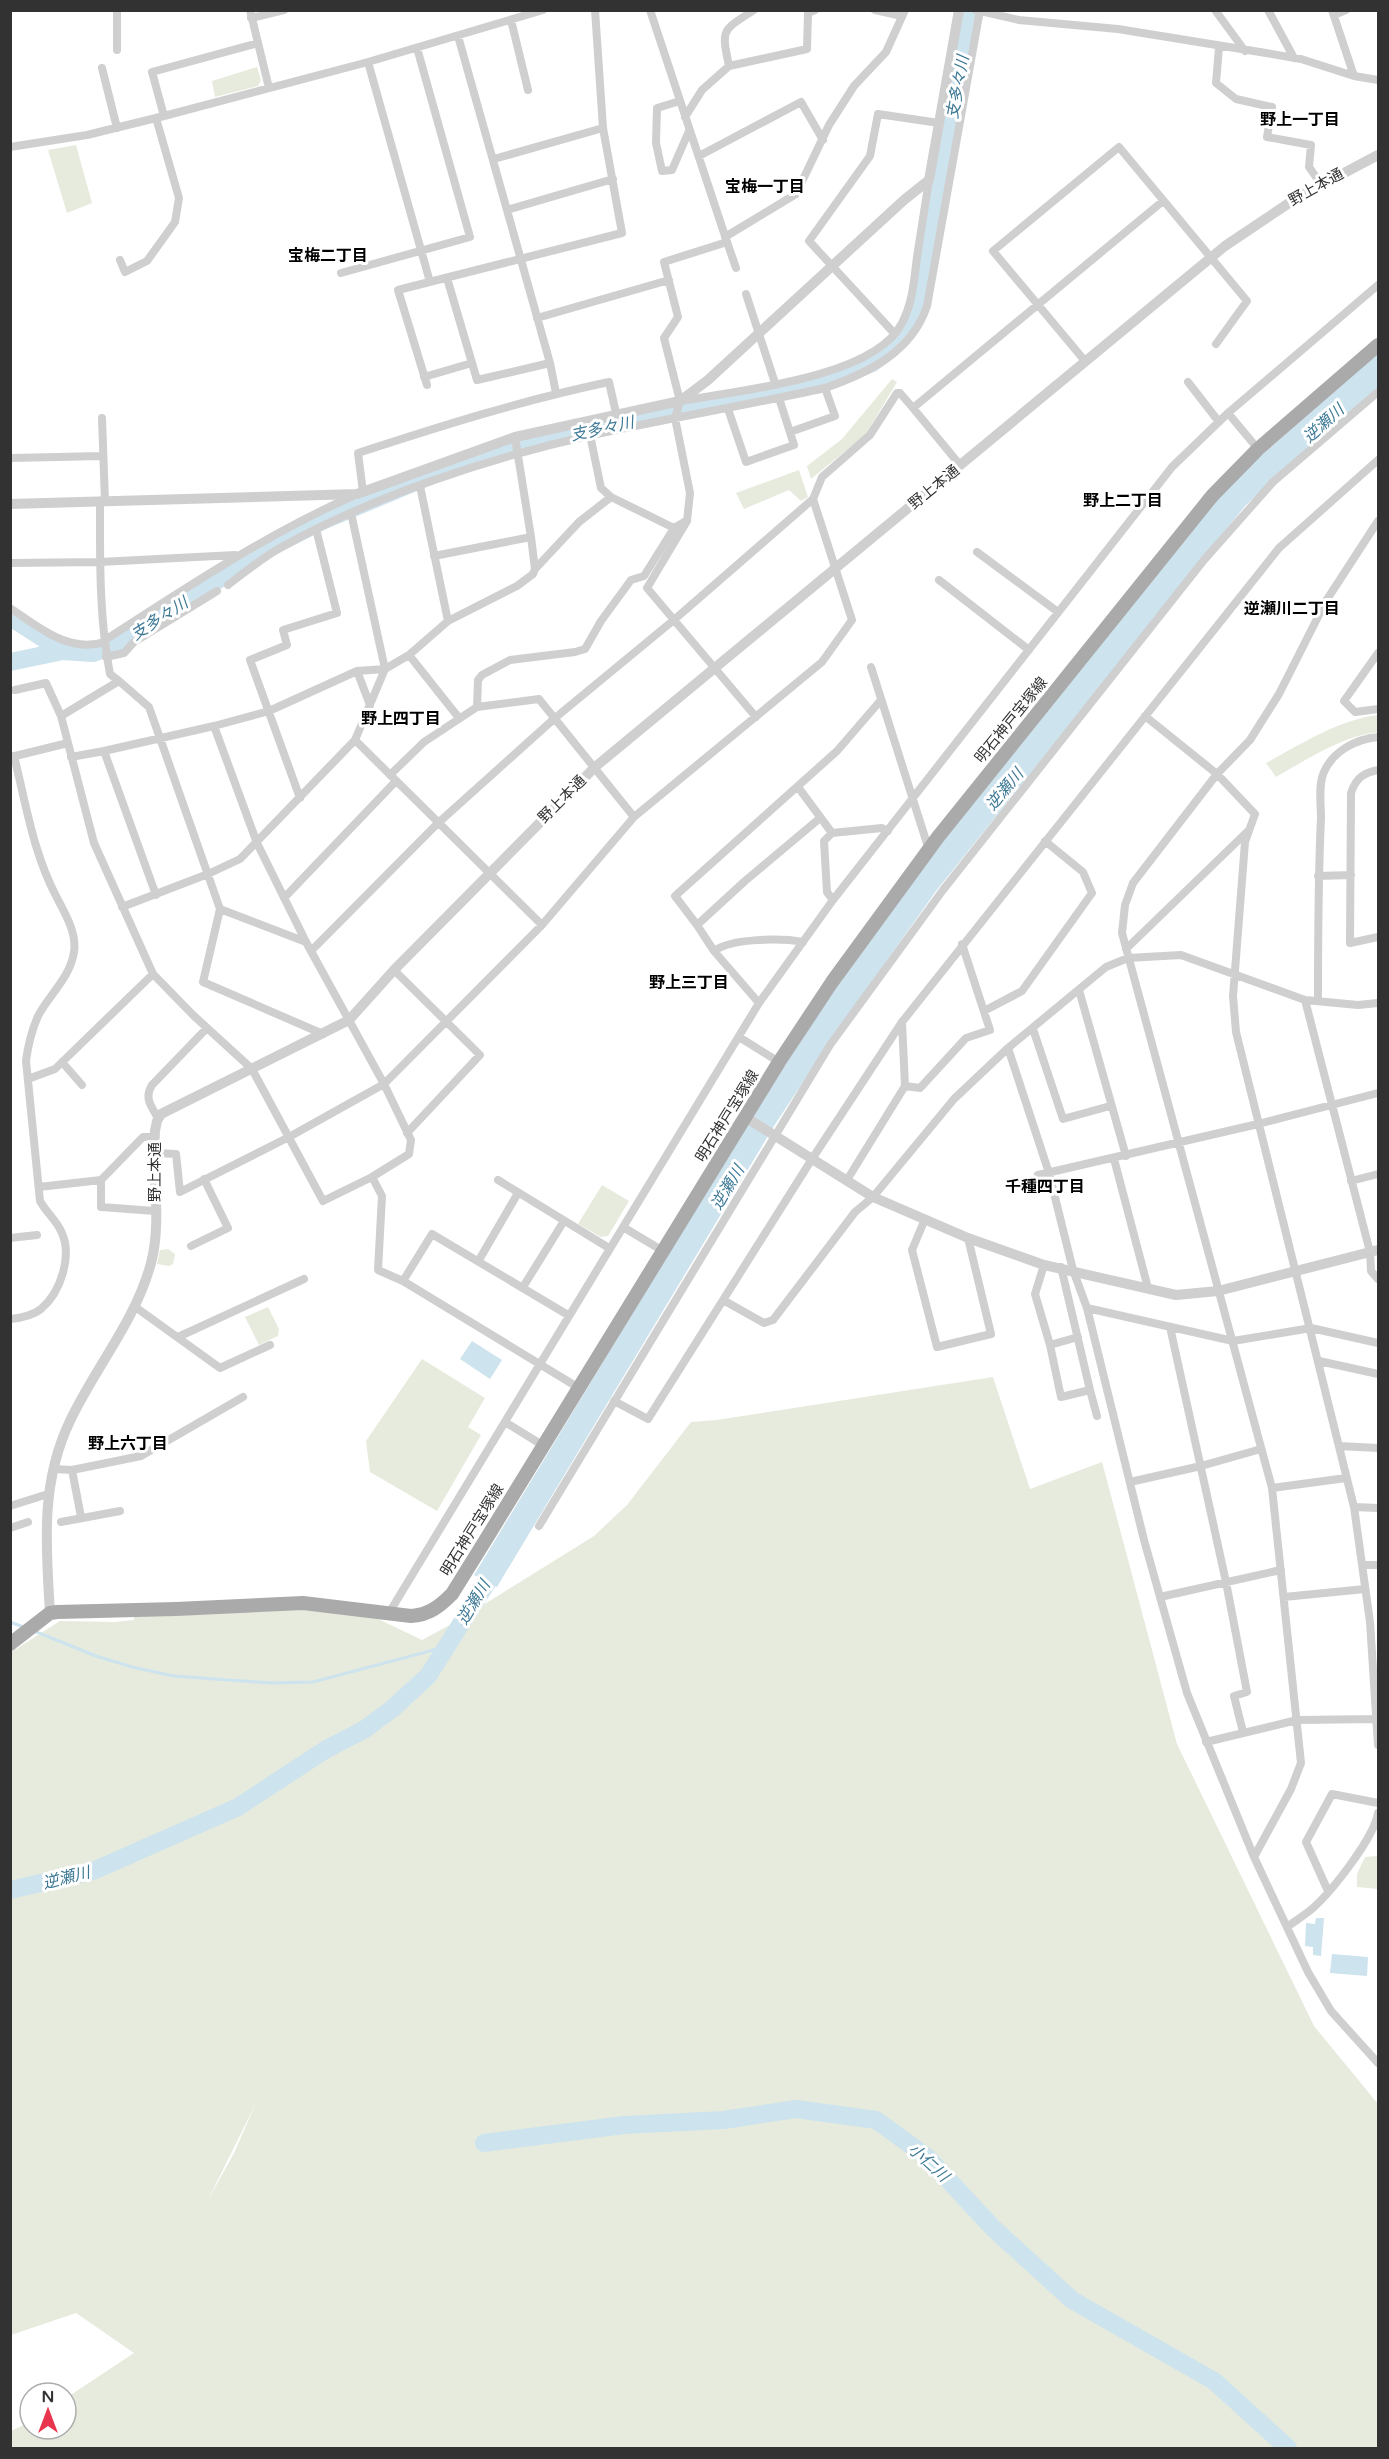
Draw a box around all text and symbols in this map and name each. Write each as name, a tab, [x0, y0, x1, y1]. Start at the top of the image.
water label: 支多々川	[943, 52, 974, 120]
district label: 野上一丁目	[1260, 110, 1340, 130]
street label: 野上本通	[1285, 165, 1347, 209]
district label: 宝梅一丁目	[725, 177, 805, 197]
district label: 宝梅二丁目	[288, 246, 368, 266]
water label: 逆瀬川	[1299, 399, 1350, 447]
water label: 支多々川	[569, 412, 638, 445]
street label: 野上本通	[905, 461, 963, 513]
district label: 野上二丁目	[1083, 491, 1163, 511]
water label: 支多々川	[127, 592, 193, 645]
district label: 逆瀬川二丁目	[1244, 599, 1340, 619]
street label: 明石神戸宝塚線	[971, 674, 1051, 766]
district label: 野上四丁目	[361, 709, 441, 729]
water label: 逆瀬川	[982, 763, 1029, 814]
street label: 野上本通	[534, 771, 590, 827]
district label: 野上三丁目	[649, 973, 729, 993]
street label: 明石神戸宝塚線	[692, 1067, 762, 1165]
street label: 野上本通	[146, 1142, 164, 1202]
water label: 逆瀬川	[707, 1160, 750, 1213]
district label: 千種四丁目	[1005, 1177, 1085, 1197]
district label: 野上六丁目	[88, 1434, 168, 1454]
street label: 明石神戸宝塚線	[437, 1481, 507, 1579]
water label: 逆瀬川	[453, 1575, 496, 1628]
water label: 逆瀬川	[41, 1862, 94, 1893]
water label: 小仁川	[904, 2139, 954, 2188]
north arrow	[18, 2381, 78, 2441]
text: N	[42, 2387, 54, 2407]

